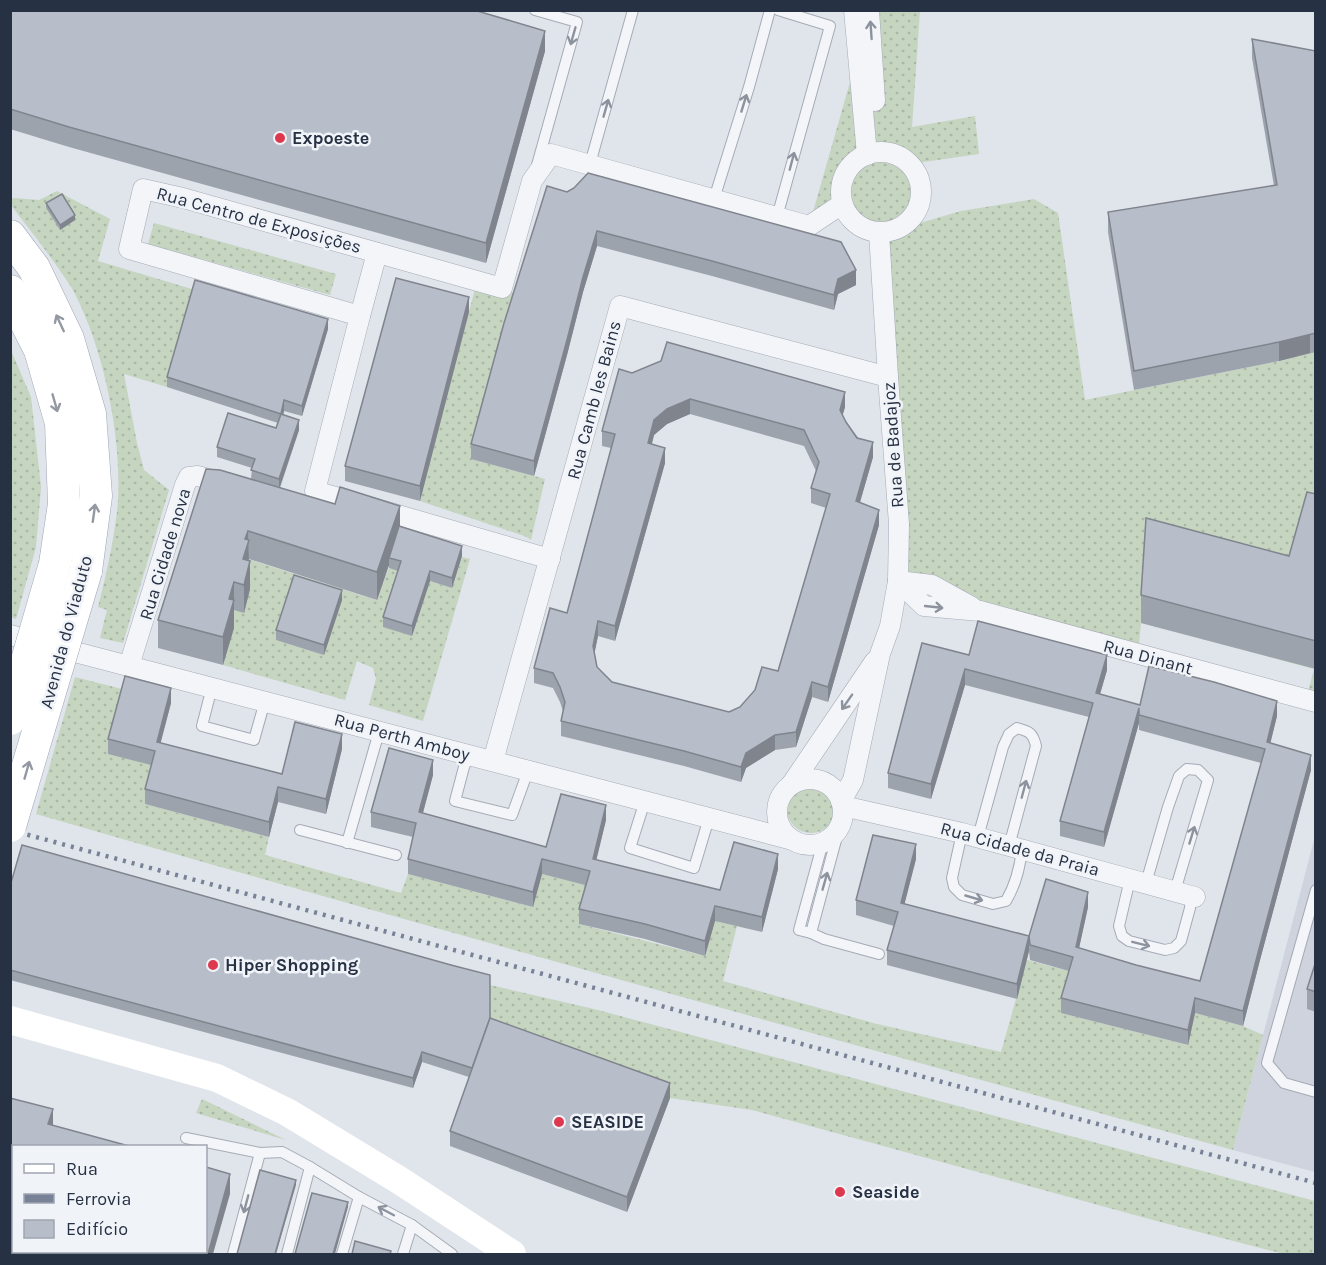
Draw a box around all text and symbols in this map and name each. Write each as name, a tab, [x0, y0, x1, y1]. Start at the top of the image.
one-way arrow	[865, 21, 876, 41]
one-way arrow	[567, 27, 578, 46]
one-way arrow	[739, 94, 750, 113]
one-way arrow	[601, 99, 612, 118]
place label: Expoeste	[292, 127, 369, 149]
marker: Expoeste	[273, 131, 287, 145]
one-way arrow	[787, 152, 799, 171]
street label: Rua Centro de Exposições	[154, 182, 364, 258]
one-way arrow	[54, 315, 66, 333]
street label: Rua Camb les Bains	[562, 318, 626, 482]
street label: Rua de Badajoz	[878, 381, 908, 509]
one-way arrow	[50, 393, 61, 412]
street label: Rua Cidade nova	[134, 485, 196, 623]
one-way arrow	[88, 504, 99, 524]
street label: Avenida do Viaduto	[35, 553, 97, 711]
one-way arrow	[923, 602, 943, 613]
street label: Rua Dinant	[1101, 634, 1195, 680]
one-way arrow	[841, 694, 853, 710]
street label: Rua Perth Amboy	[332, 708, 473, 766]
one-way arrow	[22, 761, 33, 780]
one-way arrow	[1019, 780, 1030, 799]
street label: Rua Cidade da Praia	[938, 817, 1102, 881]
one-way arrow	[1187, 826, 1198, 845]
one-way arrow	[819, 872, 831, 891]
one-way arrow	[964, 893, 983, 904]
one-way arrow	[1131, 939, 1150, 950]
place label: Hiper Shopping	[225, 954, 359, 976]
marker: Hiper Shopping	[206, 958, 220, 972]
place label: SEASIDE	[571, 1111, 644, 1133]
marker: SEASIDE	[552, 1115, 566, 1129]
legend	[12, 1145, 207, 1253]
text: Rua	[66, 1158, 98, 1180]
place label: Seaside	[852, 1181, 920, 1203]
marker: Seaside	[833, 1185, 847, 1199]
text: Ferrovia	[66, 1188, 131, 1210]
one-way arrow	[240, 1194, 252, 1213]
one-way arrow	[378, 1205, 395, 1217]
text: Edifício	[66, 1218, 128, 1240]

